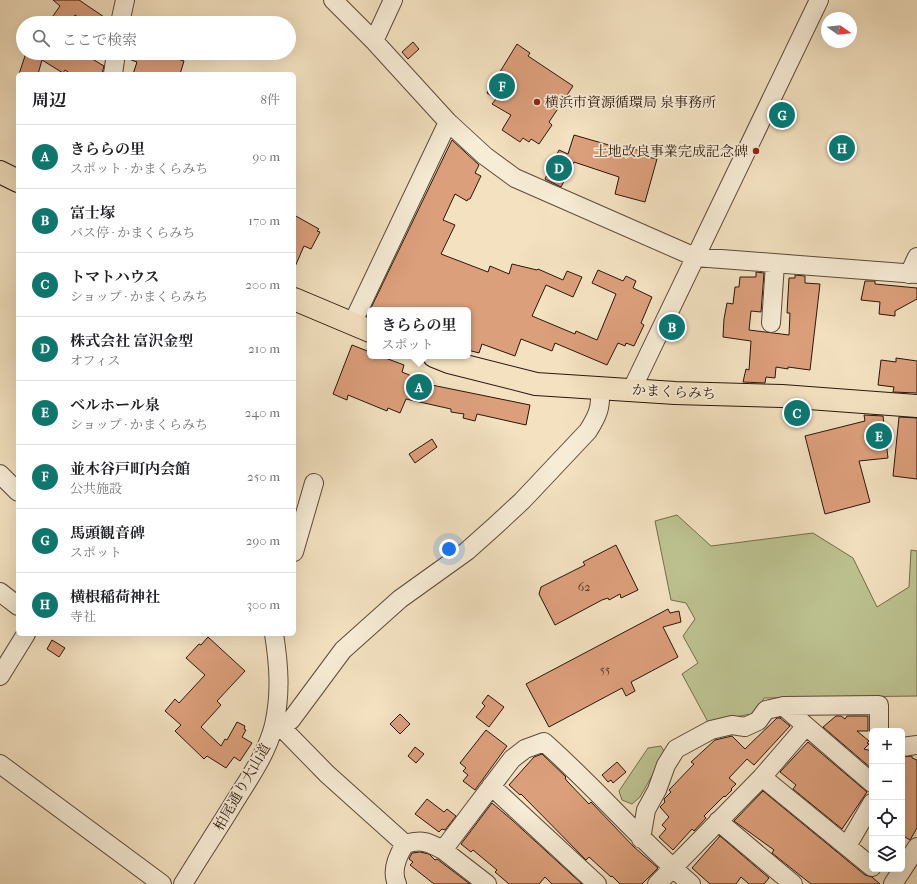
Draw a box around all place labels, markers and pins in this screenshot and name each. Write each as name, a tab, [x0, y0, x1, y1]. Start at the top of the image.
pin: F	[489, 71, 515, 101]
place label: 横浜市資源循環局 泉事務所	[545, 94, 716, 111]
marker: 横浜市資源循環局 泉事務所	[532, 97, 542, 107]
pin: G	[769, 100, 795, 130]
pin: H	[829, 133, 855, 163]
place label: 土地改良事業完成記念碑	[594, 143, 748, 160]
marker: 土地改良事業完成記念碑	[751, 146, 761, 156]
pin: D	[546, 153, 572, 183]
pin: B	[659, 312, 685, 342]
pin: A	[406, 372, 432, 402]
pin: C	[784, 398, 810, 428]
pin: E	[866, 421, 892, 451]

